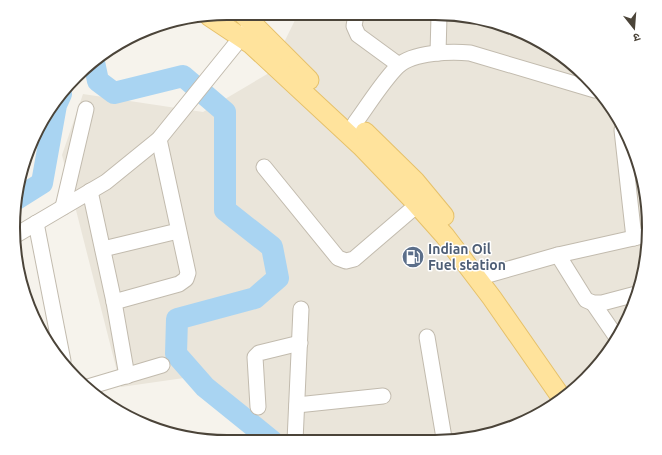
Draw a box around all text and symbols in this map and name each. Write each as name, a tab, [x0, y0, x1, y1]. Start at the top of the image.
north arrow	[614, 8, 654, 48]
text: उ	[632, 31, 642, 44]
place label: Indian Oil Fuel station	[428, 241, 506, 273]
fuel station icon: Indian Oil Fuel station	[400, 244, 426, 270]

